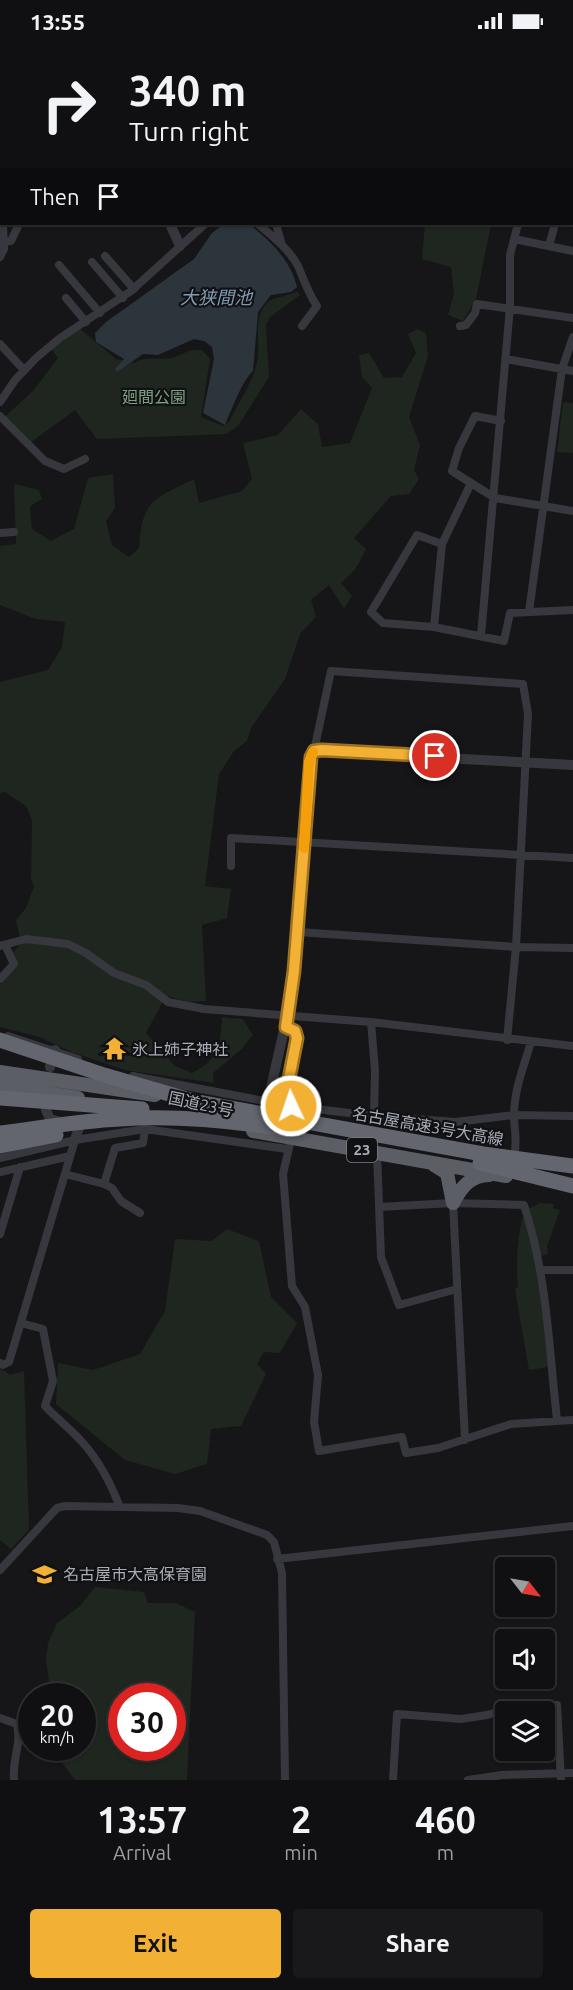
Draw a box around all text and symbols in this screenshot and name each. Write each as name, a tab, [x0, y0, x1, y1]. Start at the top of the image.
text: 13:55	[30, 9, 85, 34]
icon: right	[30, 66, 108, 144]
text: 340 m	[129, 67, 246, 114]
text: Turn right	[129, 116, 249, 146]
icon: arrive	[92, 180, 125, 213]
text: Then	[30, 184, 80, 209]
water label: 大狭間池	[180, 287, 254, 307]
park label: 廻間公園	[122, 388, 186, 406]
pin	[409, 730, 460, 781]
icon: arrive	[418, 739, 451, 772]
temple icon: 氷上姉子神社	[101, 1036, 127, 1062]
place label: 氷上姉子神社	[132, 1040, 228, 1058]
position arrow	[259, 1074, 323, 1138]
street label: 国道23号	[167, 1088, 235, 1120]
street label: 名古屋高速3号大高線	[351, 1104, 505, 1148]
road number: 23	[347, 1138, 377, 1162]
north arrow	[495, 1557, 555, 1617]
map controls	[495, 1557, 555, 1761]
school or university icon: 名古屋市大高保育園	[32, 1561, 58, 1587]
place label: 名古屋市大高保育園	[63, 1565, 207, 1583]
button: sound	[495, 1629, 555, 1689]
speed limit sign: 30	[108, 1683, 186, 1761]
text: 20	[40, 1698, 74, 1732]
button: layers	[495, 1701, 555, 1761]
text: km/h	[40, 1729, 74, 1746]
text: 13:57	[97, 1799, 187, 1840]
text: 2	[291, 1799, 311, 1840]
text: 460	[415, 1799, 476, 1840]
text: Arrival	[113, 1841, 171, 1864]
text: min	[284, 1841, 318, 1864]
text: m	[437, 1841, 454, 1864]
button: Exit	[30, 1909, 281, 1978]
button: Share	[293, 1909, 543, 1978]

